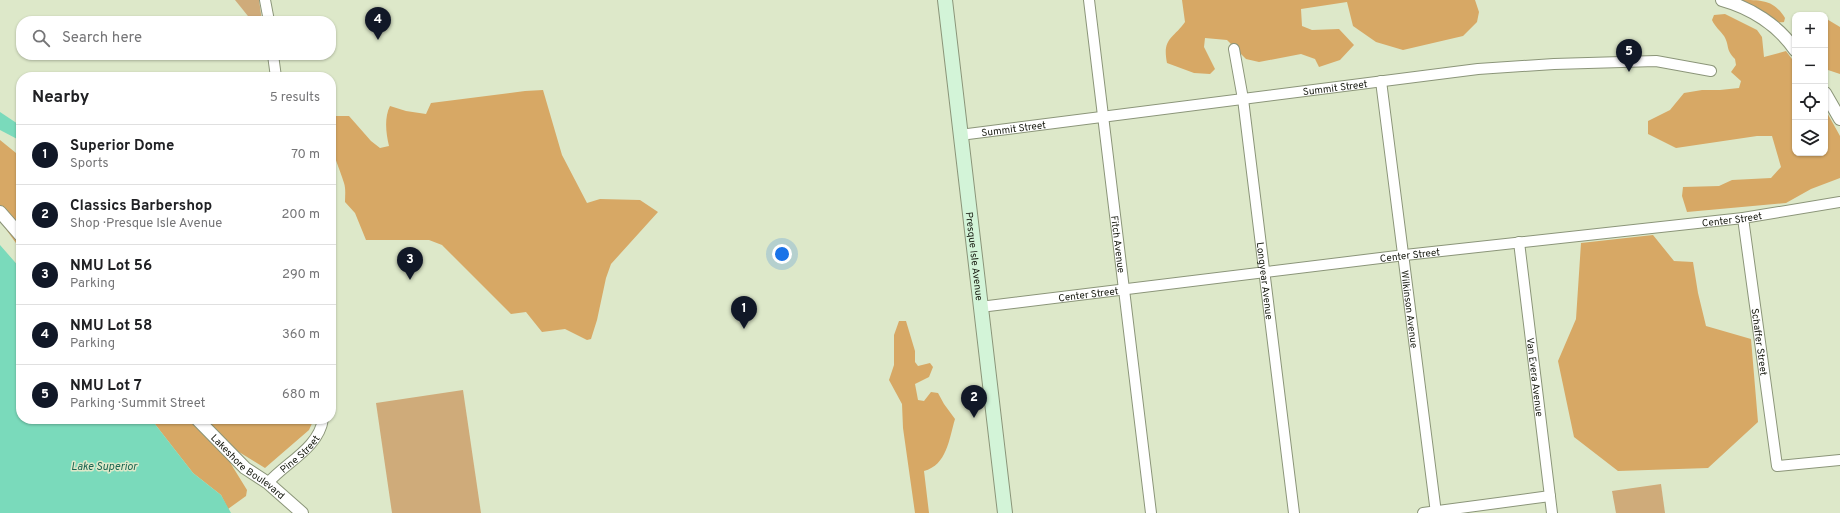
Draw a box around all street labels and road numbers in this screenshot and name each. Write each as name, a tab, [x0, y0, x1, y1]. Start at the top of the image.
street label: Summit Street	[1302, 78, 1368, 99]
street label: Summit Street	[981, 119, 1047, 140]
street label: Center Street	[1701, 210, 1763, 230]
street label: Presque Isle Avenue	[962, 211, 985, 302]
street label: Fitch Avenue	[1107, 215, 1127, 274]
street label: Longyear Avenue	[1253, 242, 1275, 320]
street label: Center Street	[1379, 246, 1441, 266]
street label: Wilkinson Avenue	[1397, 270, 1420, 349]
street label: Center Street	[1058, 285, 1119, 305]
street label: Schaffer Street	[1747, 308, 1770, 377]
street label: Van Evera Avenue	[1523, 337, 1545, 418]
street label: Lakeshore Boulevard	[207, 432, 287, 503]
street label: Pine Street	[278, 433, 324, 477]

